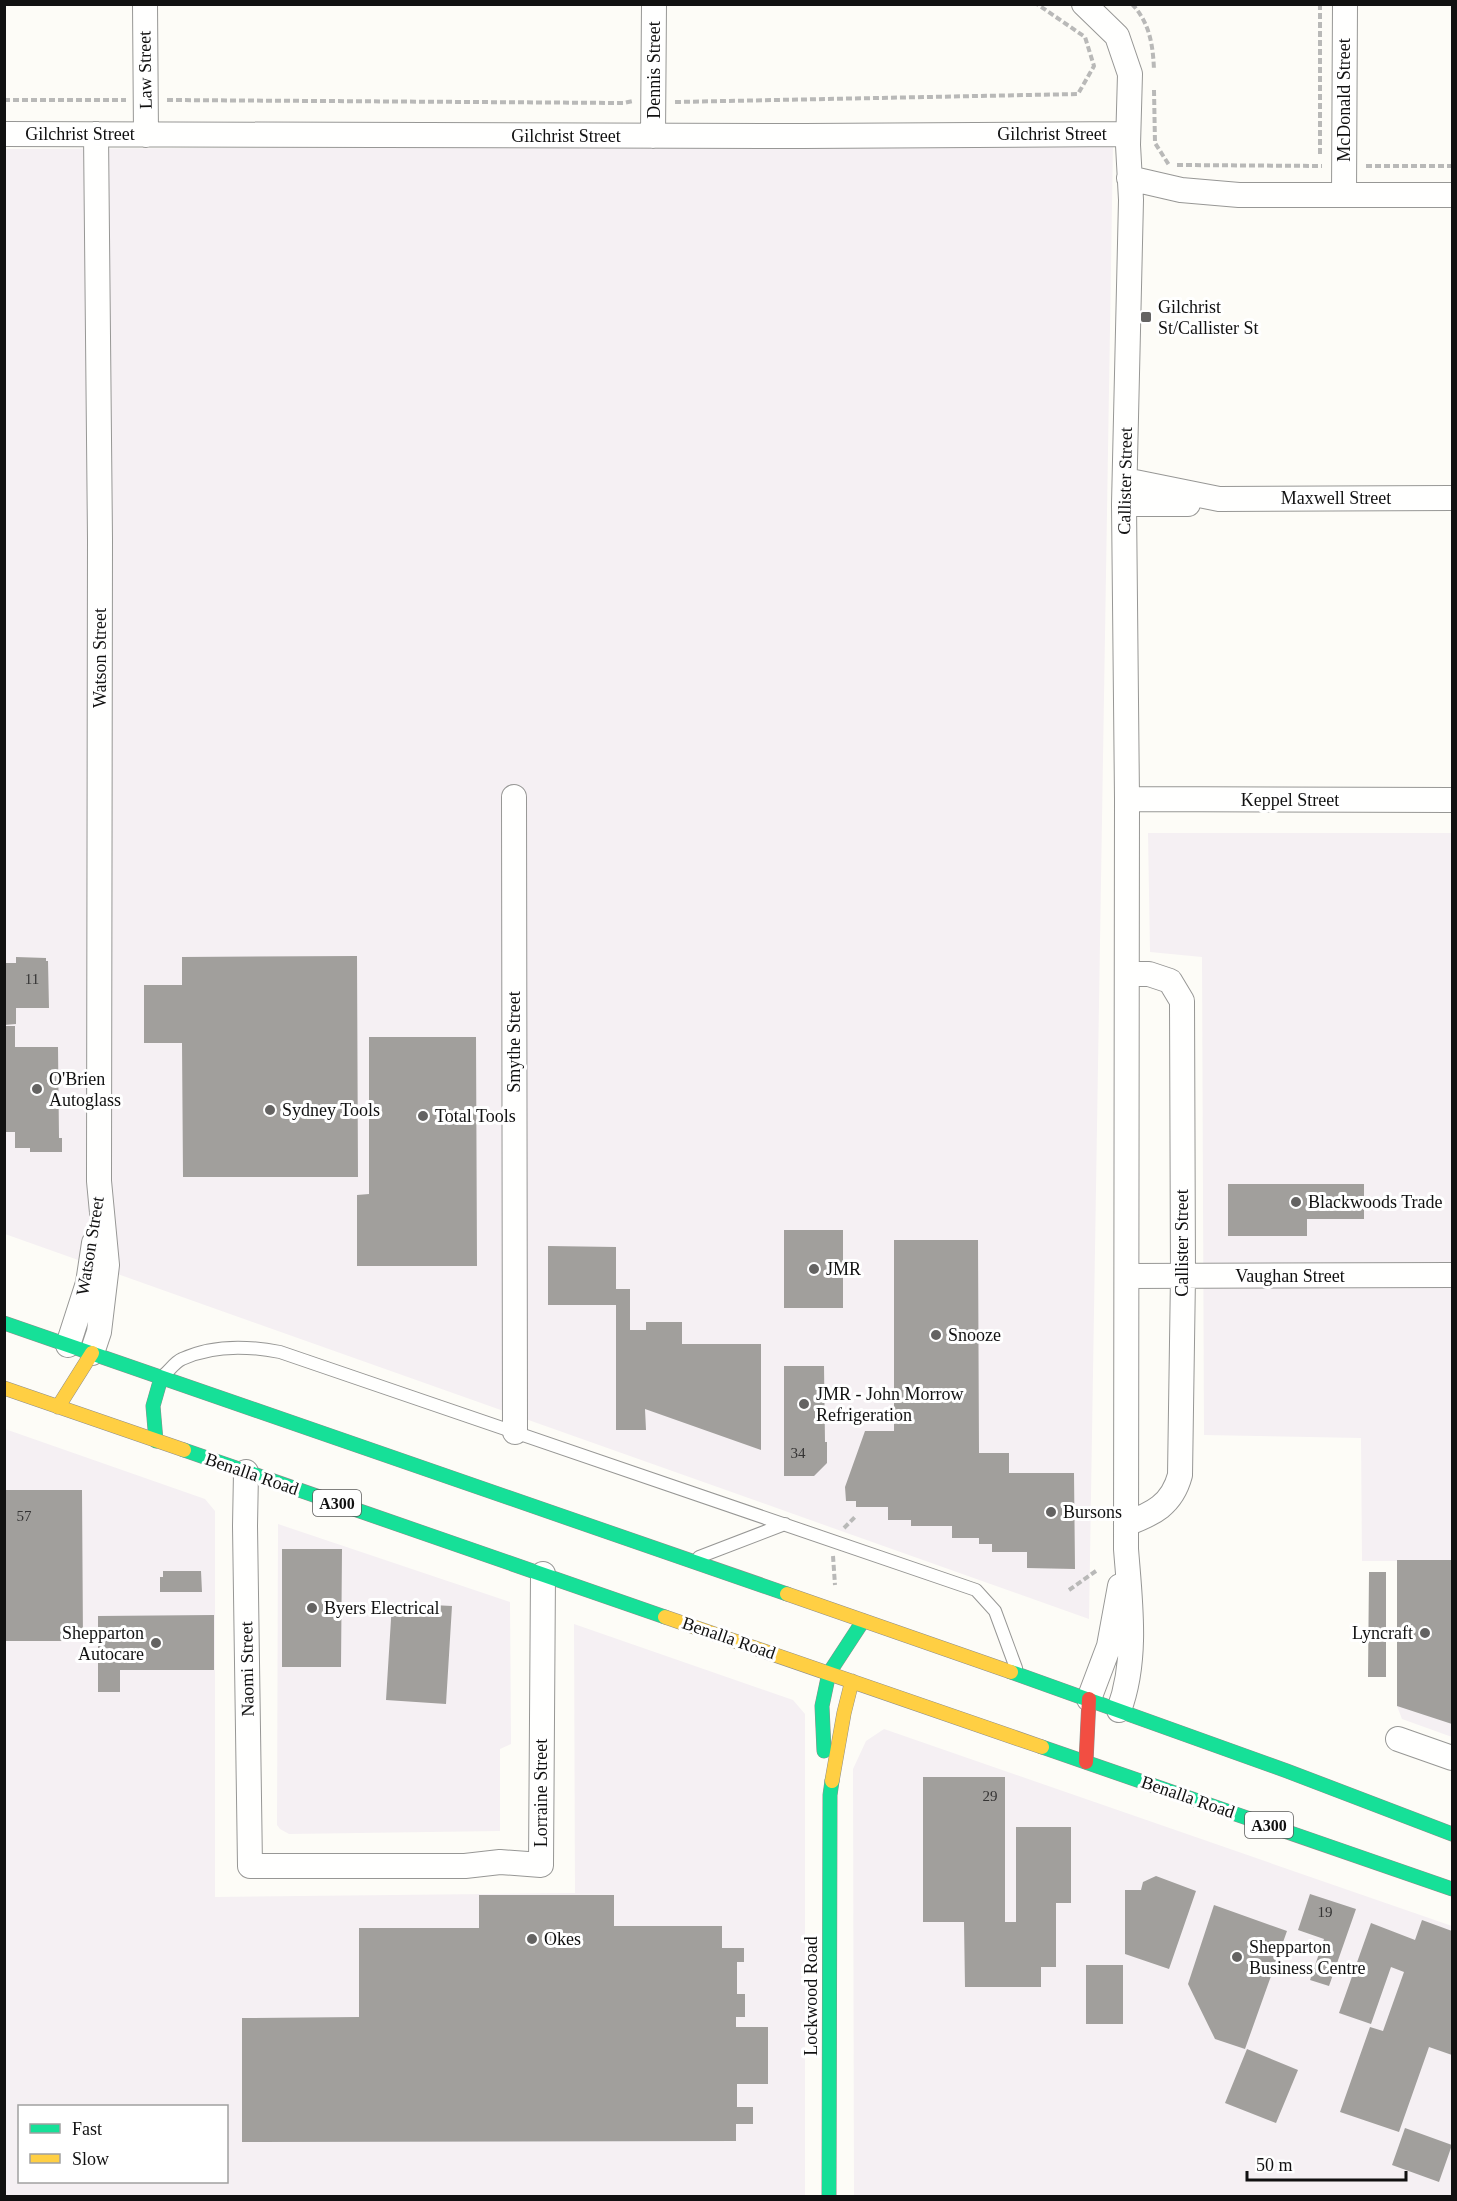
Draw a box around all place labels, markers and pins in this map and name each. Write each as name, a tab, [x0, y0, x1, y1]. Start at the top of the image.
place label: Gilchrist St/Callister St	[1158, 297, 1259, 338]
marker: Gilchrist St/Callister St	[1139, 310, 1153, 324]
place label: O'Brien Autoglass	[49, 1069, 121, 1110]
marker: O'Brien Autoglass	[30, 1082, 44, 1096]
place label: Sydney Tools	[282, 1100, 380, 1120]
marker: Sydney Tools	[263, 1103, 277, 1117]
place label: Total Tools	[435, 1106, 516, 1126]
marker: Total Tools	[416, 1109, 430, 1123]
place label: Blackwoods Trade	[1308, 1192, 1443, 1212]
marker: Blackwoods Trade	[1289, 1195, 1303, 1209]
place label: JMR	[826, 1259, 861, 1279]
marker: JMR	[807, 1262, 821, 1276]
place label: Snooze	[948, 1325, 1001, 1345]
marker: Snooze	[929, 1328, 943, 1342]
place label: JMR - John Morrow Refrigeration	[816, 1384, 964, 1425]
marker: JMR - John Morrow Refrigeration	[797, 1397, 811, 1411]
place label: Bursons	[1063, 1502, 1122, 1522]
marker: Bursons	[1044, 1505, 1058, 1519]
place label: Byers Electrical	[324, 1598, 439, 1618]
marker: Byers Electrical	[305, 1601, 319, 1615]
place label: Shepparton Autocare	[62, 1623, 144, 1664]
place label: Lyncraft	[1352, 1623, 1413, 1643]
marker: Lyncraft	[1418, 1626, 1432, 1640]
marker: Shepparton Autocare	[149, 1636, 163, 1650]
place label: Okes	[544, 1929, 581, 1949]
marker: Okes	[525, 1932, 539, 1946]
place label: Shepparton Business Centre	[1249, 1937, 1366, 1978]
marker: Shepparton Business Centre	[1230, 1950, 1244, 1964]

